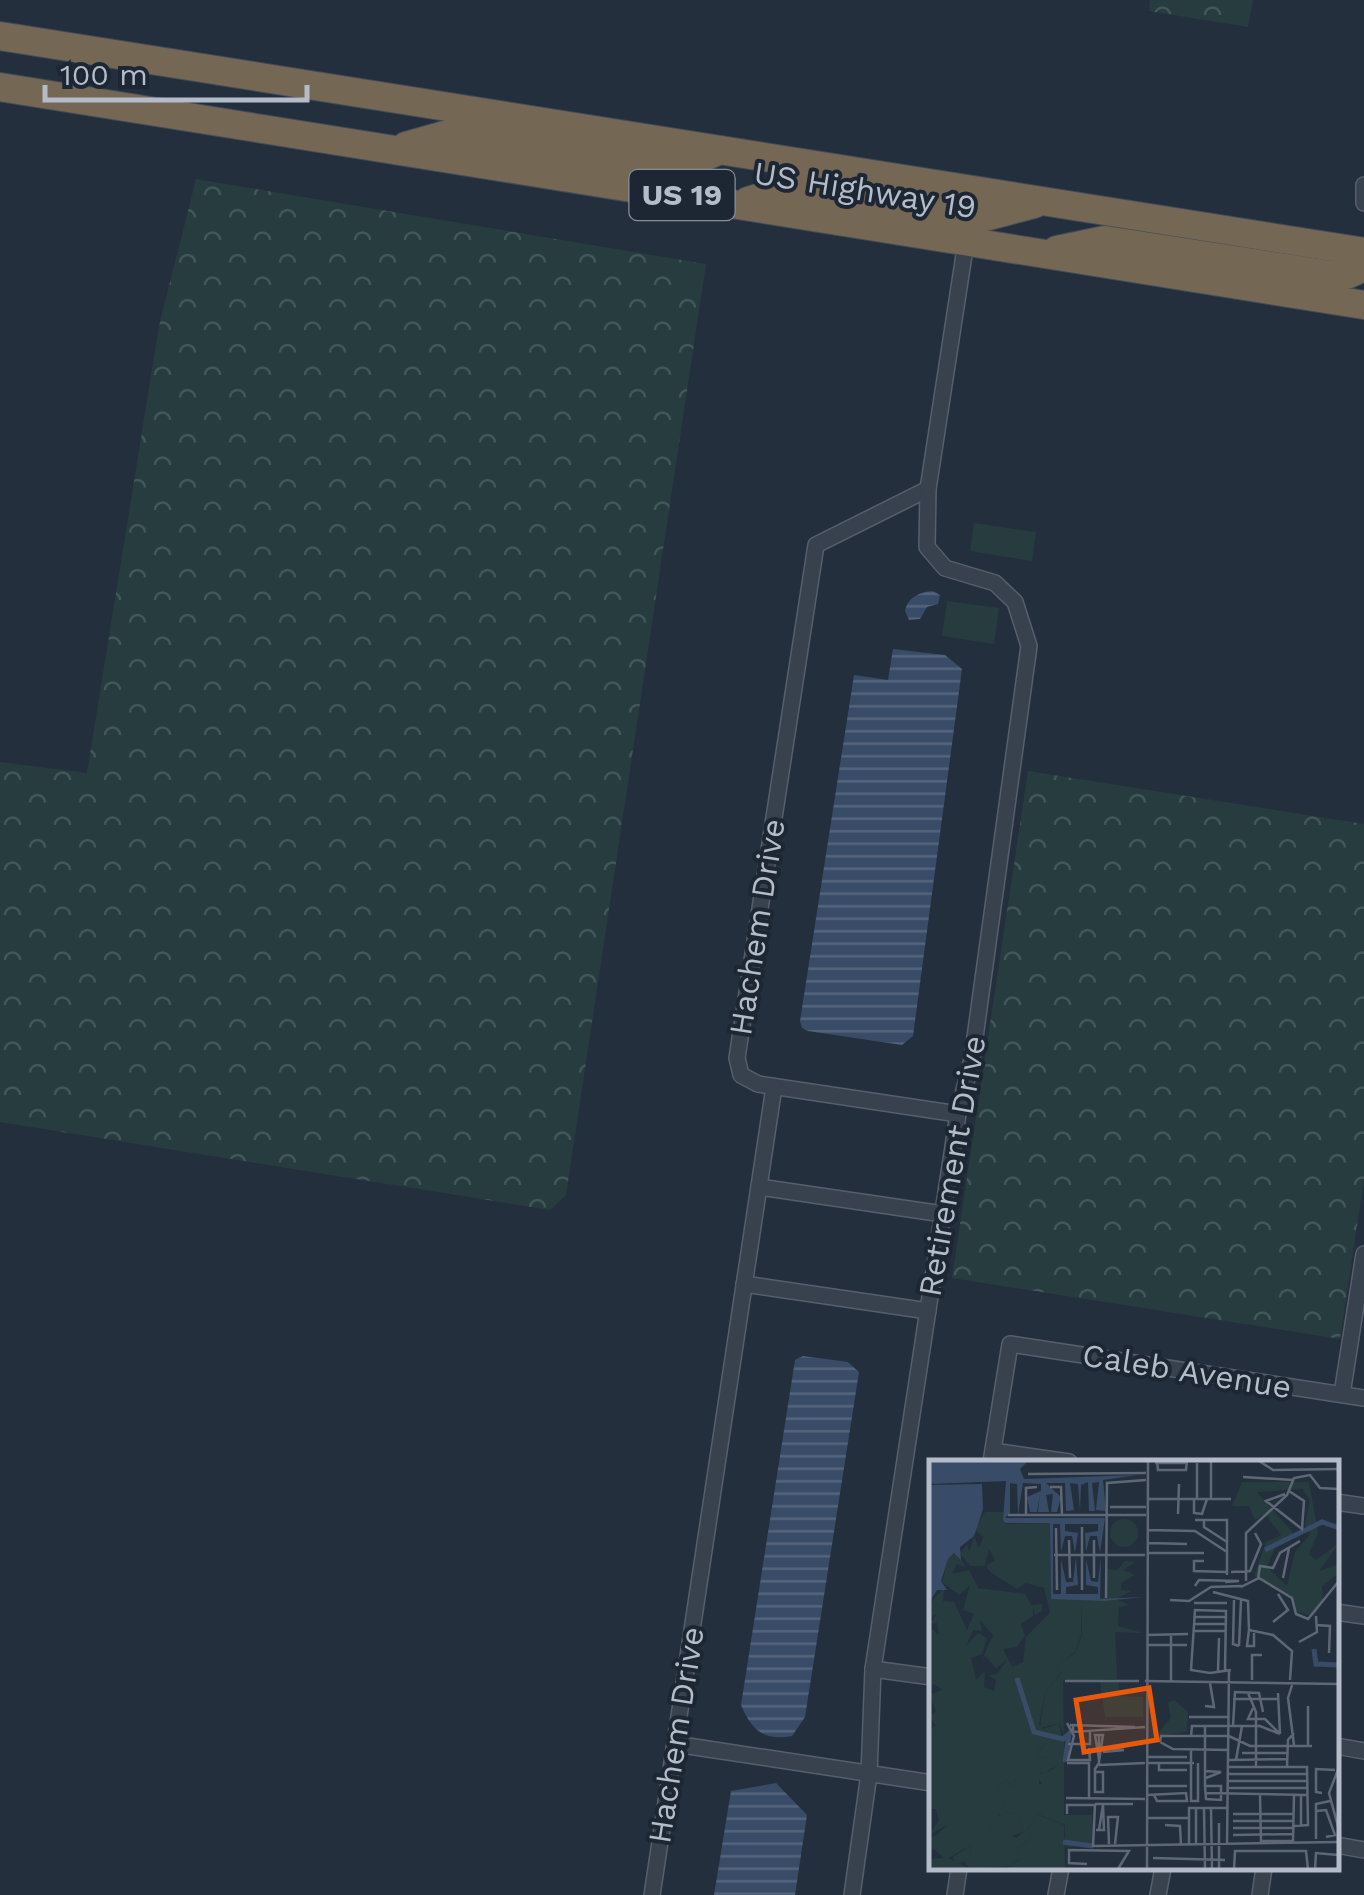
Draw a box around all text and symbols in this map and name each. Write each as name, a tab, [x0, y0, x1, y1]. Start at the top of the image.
scale bar	[45, 40, 308, 102]
text: 100 m	[60, 57, 148, 92]
street label: US Highway 19	[751, 154, 979, 226]
road number: US 19	[630, 170, 734, 220]
street label: Hachem Drive	[721, 816, 793, 1038]
street label: Retirement Drive	[910, 1033, 994, 1299]
street label: Caleb Avenue	[1080, 1336, 1294, 1406]
inset map	[929, 1460, 1339, 1870]
street label: Hachem Drive	[640, 1624, 712, 1846]

